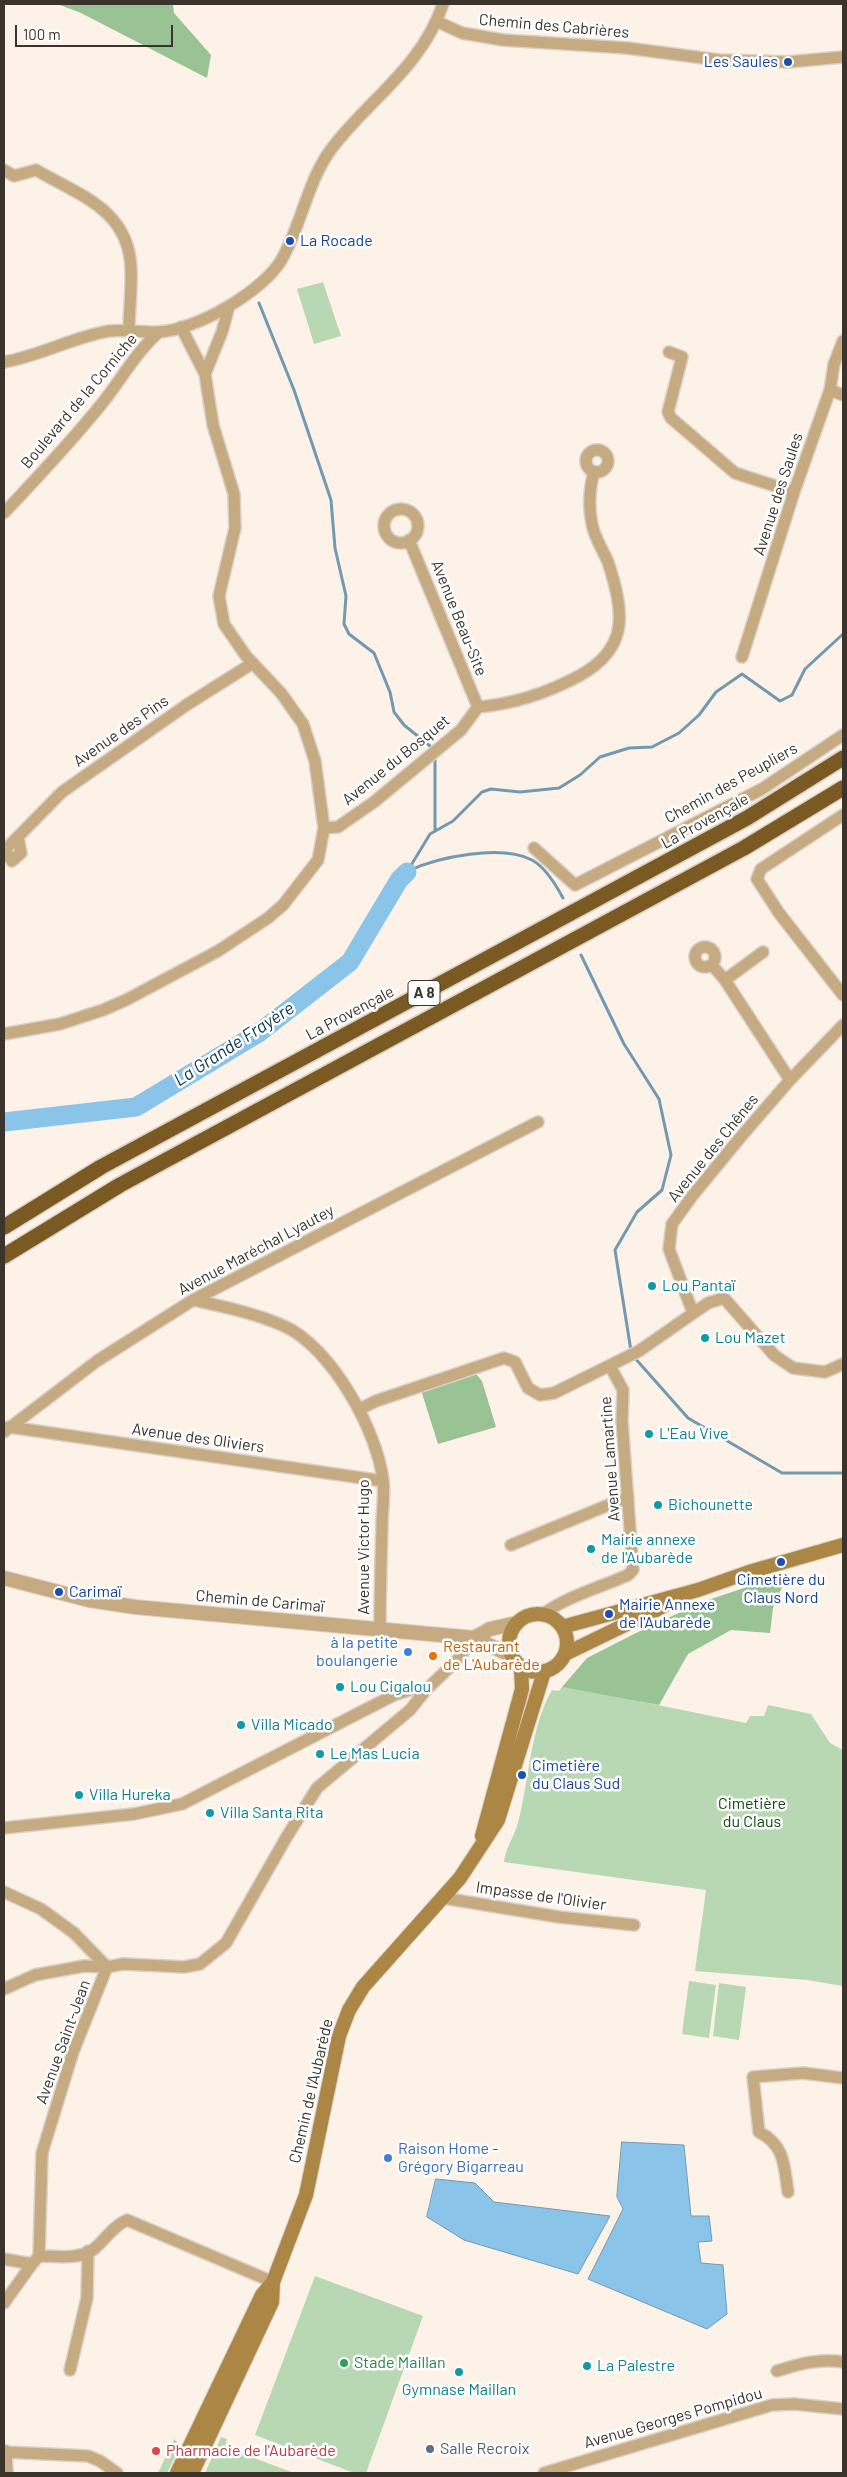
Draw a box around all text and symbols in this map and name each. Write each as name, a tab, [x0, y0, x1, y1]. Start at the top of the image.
street label: Chemin des Cabrières	[478, 10, 630, 42]
scale bar	[18, 15, 175, 47]
text: 100 m	[23, 25, 61, 43]
place label: Les Saules	[704, 52, 778, 72]
marker: Les Saules	[782, 56, 794, 68]
place label: La Rocade	[300, 231, 373, 251]
marker: La Rocade	[284, 235, 296, 247]
street label: Boulevard de la Corniche	[17, 330, 141, 472]
street label: Avenue des Saules	[749, 430, 807, 558]
street label: Avenue Beau-Site	[427, 557, 491, 679]
street label: Avenue des Pins	[70, 691, 172, 771]
street label: Avenue du Bosquet	[338, 711, 454, 809]
street label: Chemin des Peupliers	[661, 739, 801, 827]
street label: La Provençale	[658, 789, 752, 853]
road number: A 8	[408, 980, 440, 1006]
street label: La Provençale	[303, 982, 397, 1044]
water label: La Grande Frayère	[170, 997, 298, 1091]
street label: Avenue des Chênes	[664, 1090, 762, 1206]
street label: Avenue Maréchal Lyautey	[175, 1201, 337, 1299]
place label: Lou Pantaï	[662, 1276, 735, 1296]
marker: Lou Pantaï	[646, 1280, 658, 1292]
place label: Lou Mazet	[715, 1328, 786, 1348]
marker: Lou Mazet	[699, 1332, 711, 1344]
street label: Avenue Lamartine	[596, 1396, 624, 1522]
street label: Avenue des Oliviers	[131, 1419, 265, 1457]
place label: L'Eau Vive	[659, 1424, 729, 1444]
marker: L'Eau Vive	[643, 1428, 655, 1440]
street label: Avenue Victor Hugo	[354, 1479, 374, 1615]
place label: Bichounette	[668, 1495, 753, 1515]
marker: Bichounette	[652, 1499, 664, 1511]
place label: Mairie annexe de l'Aubarède	[601, 1530, 696, 1568]
marker: Mairie annexe de l'Aubarède	[585, 1543, 597, 1555]
marker: Cimetière du Claus Nord	[775, 1556, 787, 1568]
place label: Cimetière du Claus Nord	[737, 1570, 825, 1608]
place label: Carimaï	[69, 1582, 121, 1602]
marker: Carimaï	[53, 1586, 65, 1598]
street label: Chemin de Carimaï	[195, 1586, 325, 1616]
place label: Mairie Annexe de l'Aubarède	[619, 1595, 715, 1633]
marker: Mairie Annexe de l'Aubarède	[603, 1608, 615, 1620]
place label: à la petite boulangerie	[316, 1633, 398, 1671]
place label: Restaurant de L'Aubarède	[443, 1637, 540, 1675]
marker: à la petite boulangerie	[402, 1646, 414, 1658]
marker: Restaurant de L'Aubarède	[427, 1650, 439, 1662]
place label: Lou Cigalou	[350, 1677, 431, 1697]
marker: Lou Cigalou	[334, 1681, 346, 1693]
place label: Villa Micado	[251, 1715, 333, 1735]
marker: Villa Micado	[235, 1719, 247, 1731]
place label: Le Mas Lucia	[330, 1744, 420, 1764]
marker: Le Mas Lucia	[314, 1748, 326, 1760]
place label: Cimetière du Claus Sud	[532, 1756, 620, 1794]
marker: Cimetière du Claus Sud	[516, 1769, 528, 1781]
place label: Villa Hureka	[89, 1785, 171, 1805]
marker: Villa Hureka	[73, 1789, 85, 1801]
park label: Cimetière du Claus	[718, 1794, 786, 1832]
place label: Villa Santa Rita	[220, 1803, 323, 1823]
marker: Villa Santa Rita	[204, 1807, 216, 1819]
street label: Impasse de l'Olivier	[475, 1877, 607, 1915]
street label: Avenue Saint-Jean	[32, 1977, 94, 2107]
street label: Chemin de l'Aubarède	[285, 2017, 337, 2165]
place label: Raison Home - Grégory Bigarreau	[398, 2139, 524, 2177]
marker: Raison Home - Grégory Bigarreau	[382, 2152, 394, 2164]
place label: Stade Maillan	[354, 2353, 446, 2373]
place label: La Palestre	[597, 2356, 675, 2376]
marker: Stade Maillan	[338, 2357, 350, 2369]
marker: La Palestre	[581, 2360, 593, 2372]
marker: Gymnase Maillan	[453, 2366, 465, 2378]
place label: Gymnase Maillan	[402, 2380, 516, 2400]
street label: Avenue Georges Pompidou	[582, 2383, 764, 2453]
place label: Salle Recroix	[440, 2439, 529, 2459]
place label: Pharmacie de l'Aubarède	[166, 2441, 336, 2461]
marker: Salle Recroix	[424, 2443, 436, 2455]
marker: Pharmacie de l'Aubarède	[150, 2445, 162, 2457]

